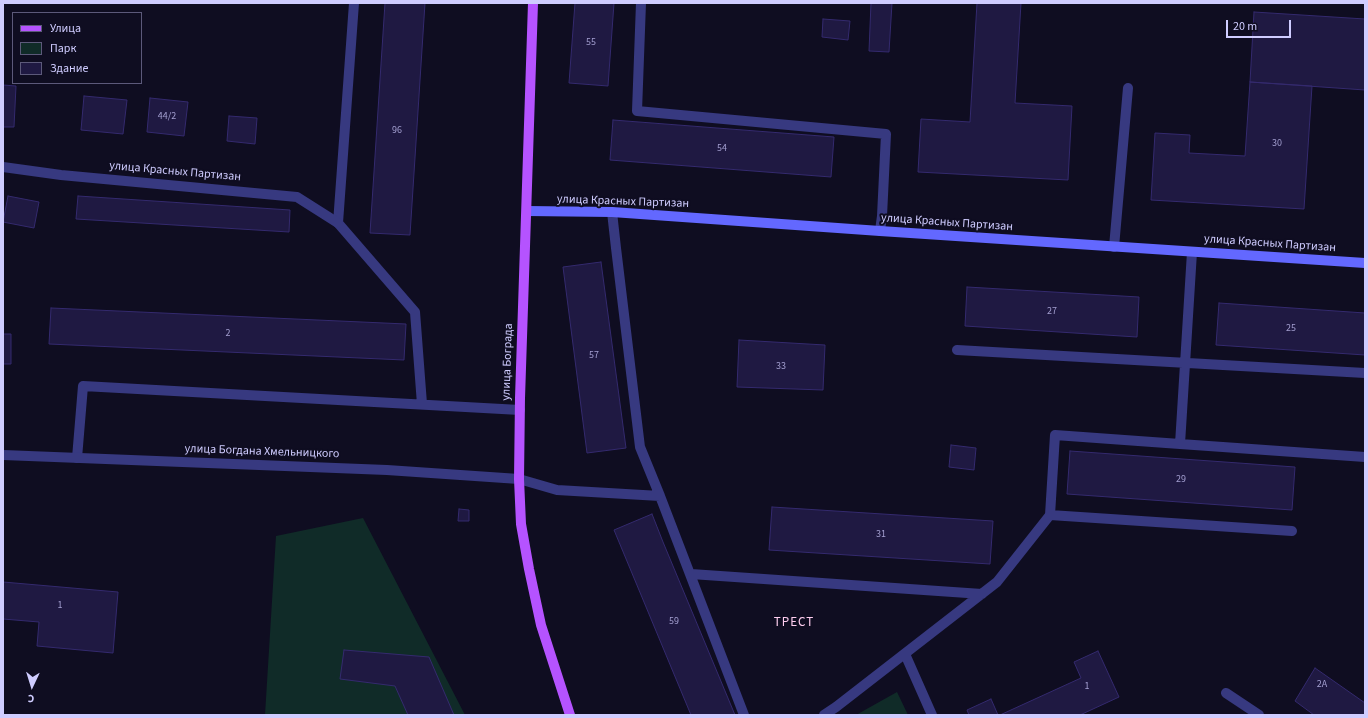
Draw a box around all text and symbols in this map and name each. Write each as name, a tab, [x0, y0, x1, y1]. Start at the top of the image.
legend	[12, 12, 142, 84]
scale bar	[1228, 12, 1293, 38]
text: 20 m	[1233, 18, 1257, 35]
text: Улица	[50, 20, 81, 37]
house number: 55	[586, 37, 596, 49]
text: Парк	[50, 40, 76, 57]
text: Здание	[50, 60, 89, 77]
house number: 44/2	[158, 111, 176, 123]
house number: 96	[392, 125, 402, 137]
house number: 30	[1272, 138, 1282, 150]
house number: 54	[717, 143, 727, 155]
street label: улица Красных Партизан	[109, 159, 241, 185]
street label: улица Красных Партизан	[557, 192, 689, 212]
street label: улица Красных Партизан	[881, 211, 1013, 235]
street label: улица Красных Партизан	[1204, 232, 1336, 256]
house number: 27	[1047, 306, 1057, 318]
street label: улица Бограда	[499, 323, 517, 401]
house number: 25	[1286, 323, 1296, 335]
house number: 2	[226, 328, 230, 340]
house number: 57	[589, 350, 599, 362]
house number: 33	[776, 361, 786, 373]
street label: улица Богдана Хмельницкого	[184, 442, 340, 462]
house number: 29	[1176, 474, 1186, 486]
house number: 31	[876, 529, 886, 541]
house number: 1	[58, 600, 62, 612]
district label: ТРЕСТ	[774, 615, 814, 631]
house number: 59	[669, 616, 679, 628]
north arrow	[12, 666, 52, 706]
house number: 2А	[1317, 679, 1327, 691]
house number: 1	[1085, 681, 1089, 693]
text: С	[27, 691, 35, 706]

